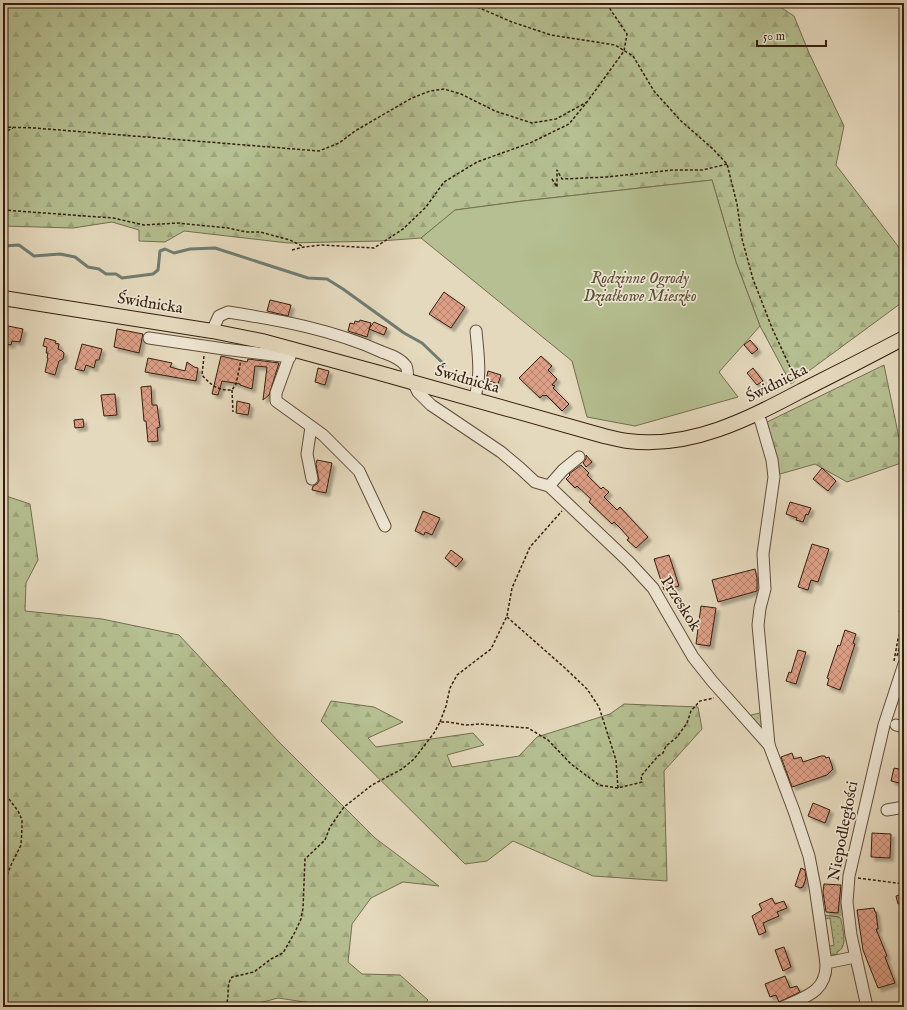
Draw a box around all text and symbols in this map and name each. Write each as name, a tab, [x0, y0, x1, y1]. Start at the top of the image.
scale bar	[757, 22, 826, 48]
text: 50 m	[763, 29, 785, 44]
park label: Rodzinne Ogrody Działkowe Mieszko	[583, 269, 697, 307]
street label: Świdnicka	[116, 287, 185, 319]
street label: Świdnicka	[742, 358, 811, 408]
street label: Świdnicka	[432, 359, 502, 399]
street label: Przeskok	[655, 573, 705, 636]
street label: Niepodległości	[825, 779, 863, 883]

